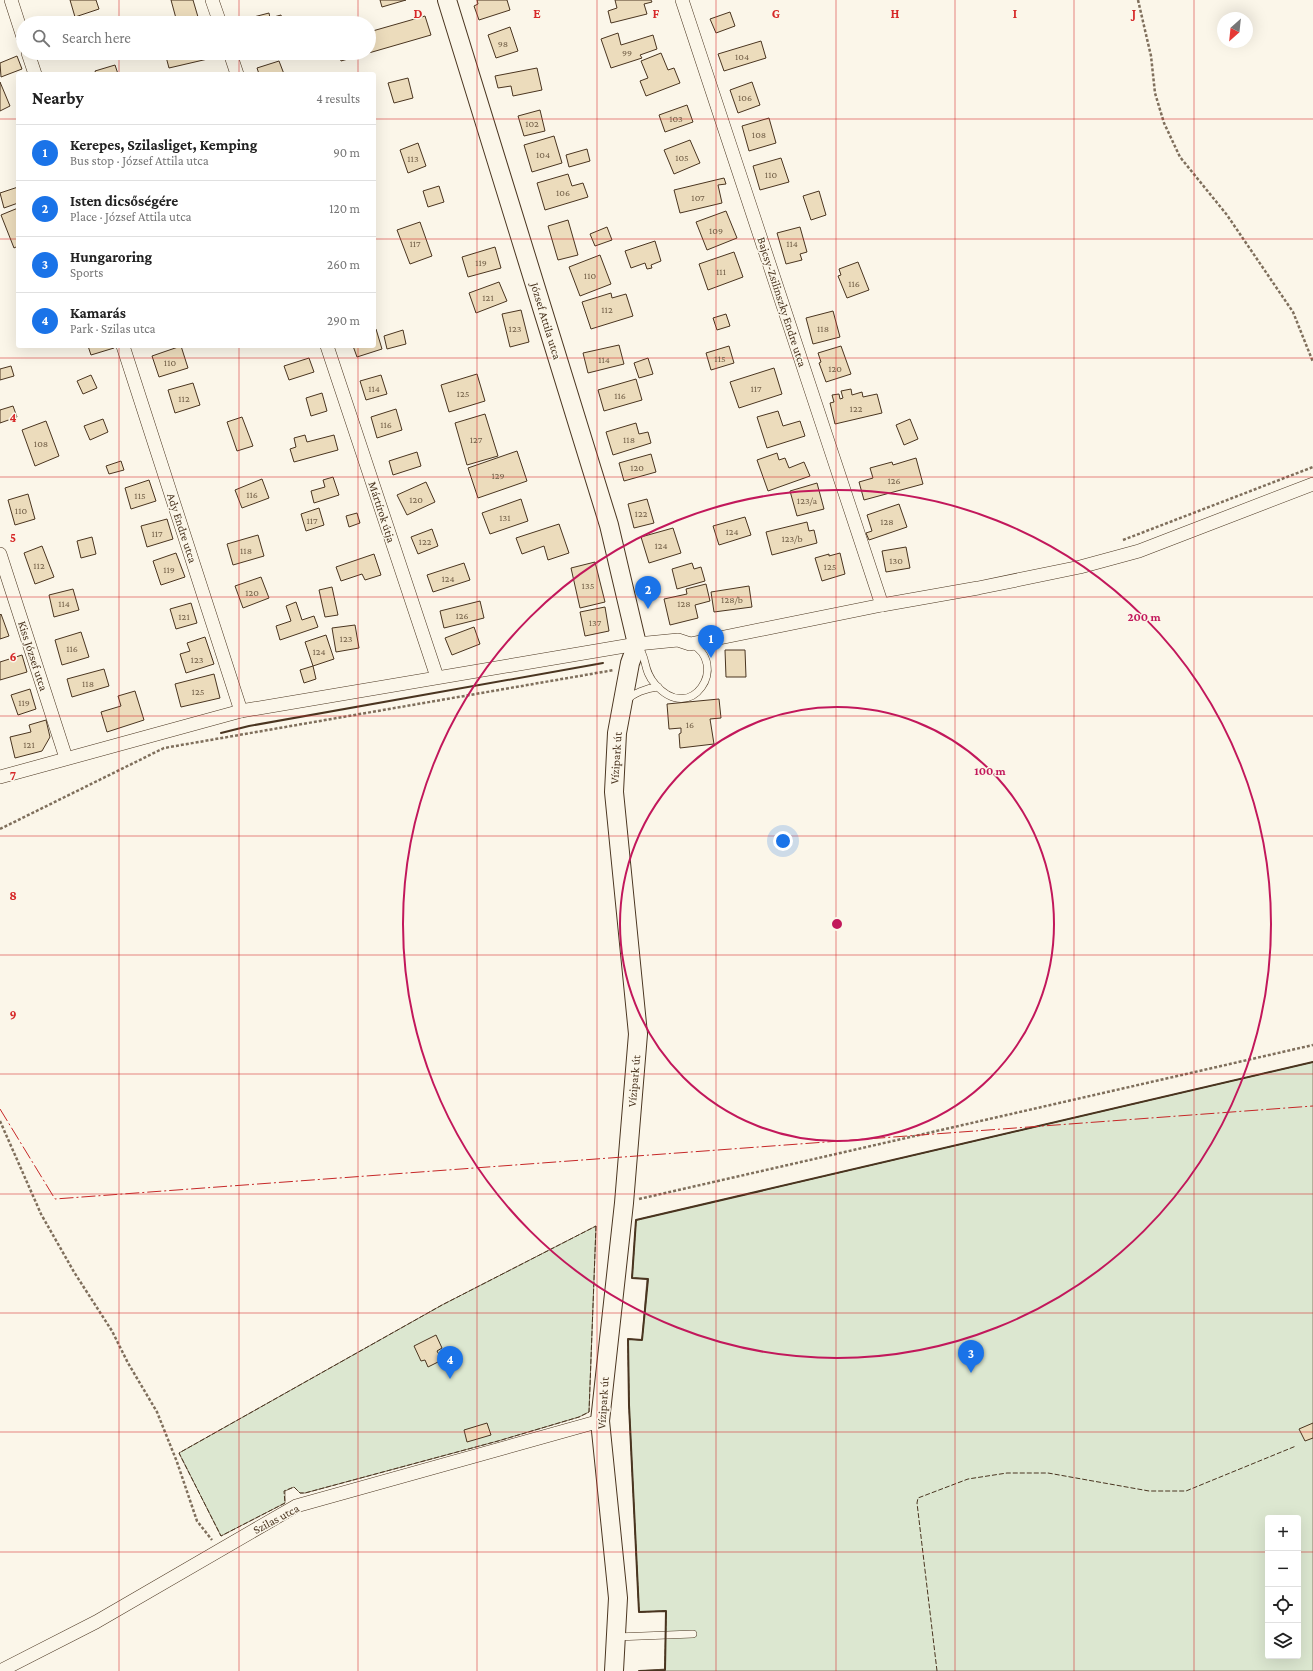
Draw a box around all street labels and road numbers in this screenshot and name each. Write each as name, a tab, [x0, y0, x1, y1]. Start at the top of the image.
street label: Bajcsy-Zsilinszky Endre utca	[754, 235, 810, 369]
street label: József Attila utca	[527, 280, 565, 362]
street label: Mártírok útja	[366, 480, 399, 545]
street label: Ady Endre utca	[164, 491, 200, 565]
street label: Kiss József utca	[15, 619, 51, 693]
street label: Vízipark út	[607, 730, 625, 785]
street label: Vízipark út	[625, 1053, 643, 1108]
street label: Vízipark út	[594, 1375, 612, 1430]
street label: Szilas utca	[251, 1501, 302, 1537]

